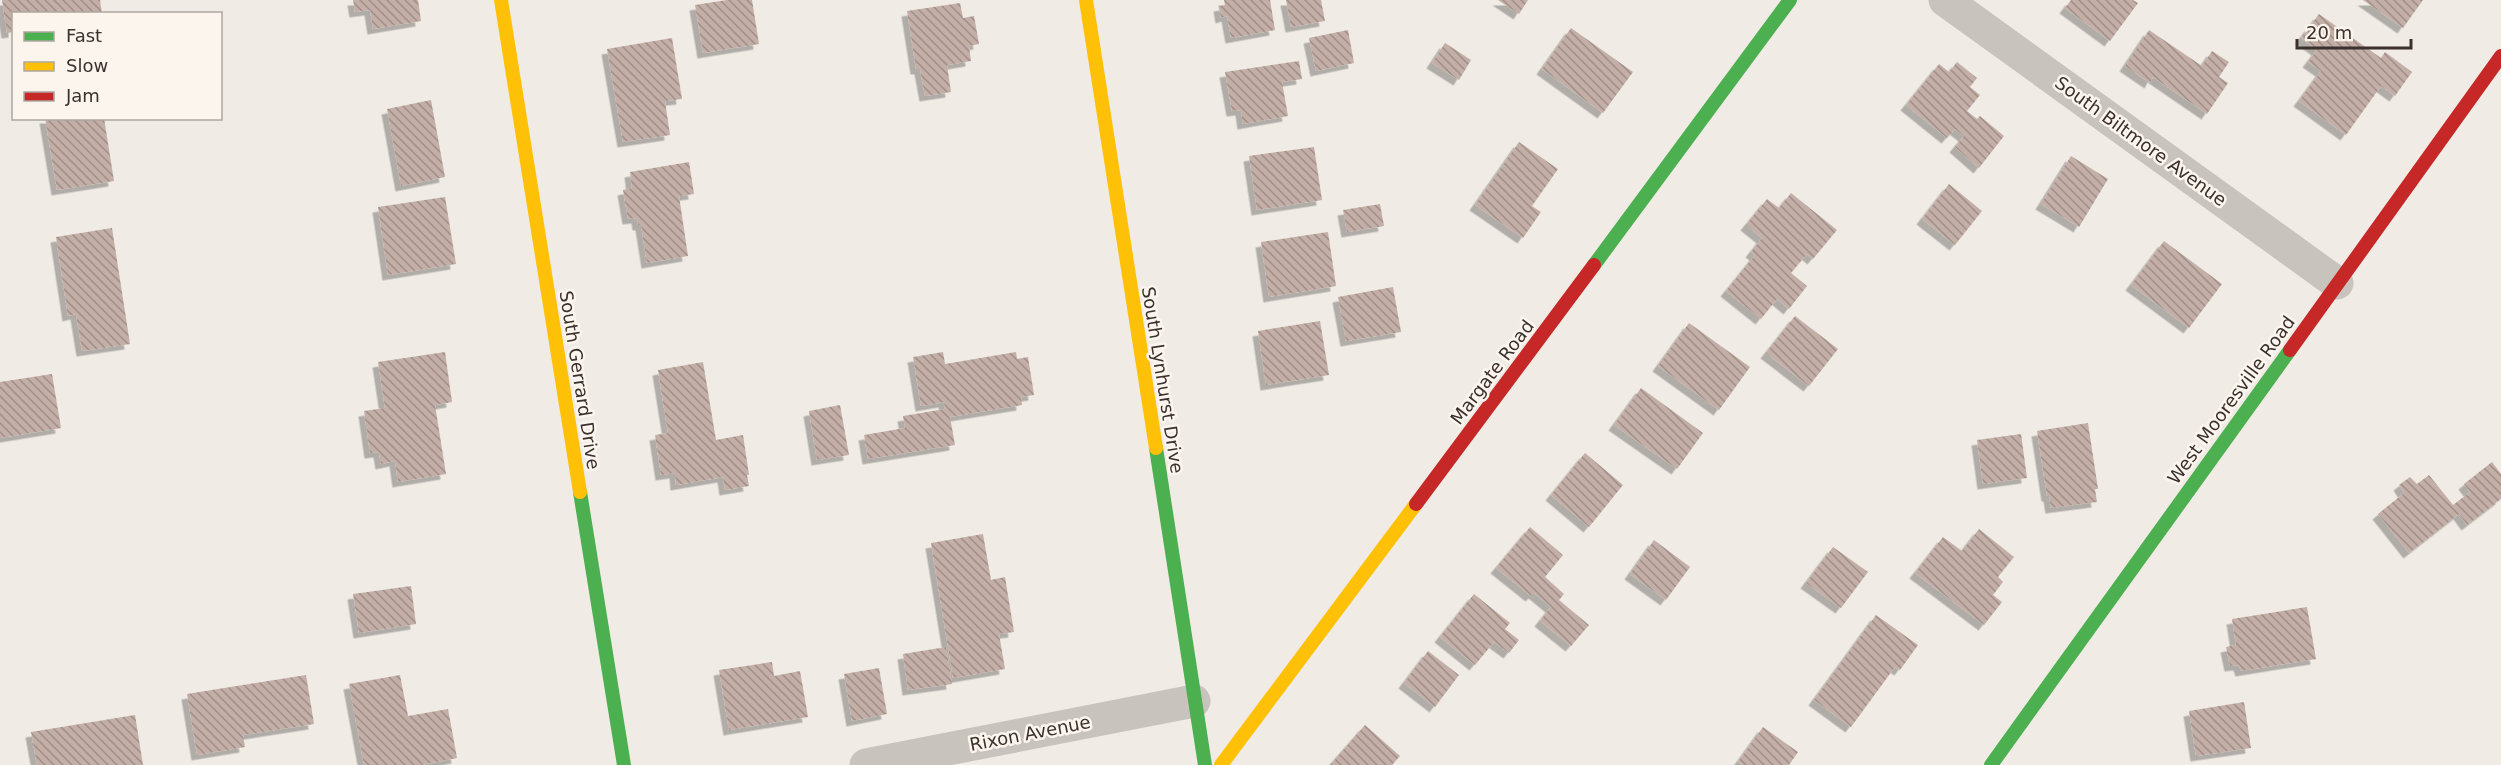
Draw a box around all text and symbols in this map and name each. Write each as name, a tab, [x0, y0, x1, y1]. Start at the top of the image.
legend	[12, 12, 222, 120]
scale bar	[2297, 12, 2411, 50]
text: 20 m	[2306, 22, 2352, 43]
text: Fast	[66, 25, 102, 46]
text: Slow	[66, 55, 108, 76]
street label: South Biltmore Avenue	[2051, 72, 2231, 210]
text: Jam	[65, 85, 100, 106]
street label: South Lynhurst Drive	[1138, 285, 1188, 475]
street label: South Gerrard Drive	[555, 289, 605, 471]
street label: West Mooresville Road	[2163, 312, 2299, 488]
street label: Margate Road	[1446, 316, 1538, 428]
street label: Rixon Avenue	[968, 711, 1092, 755]

